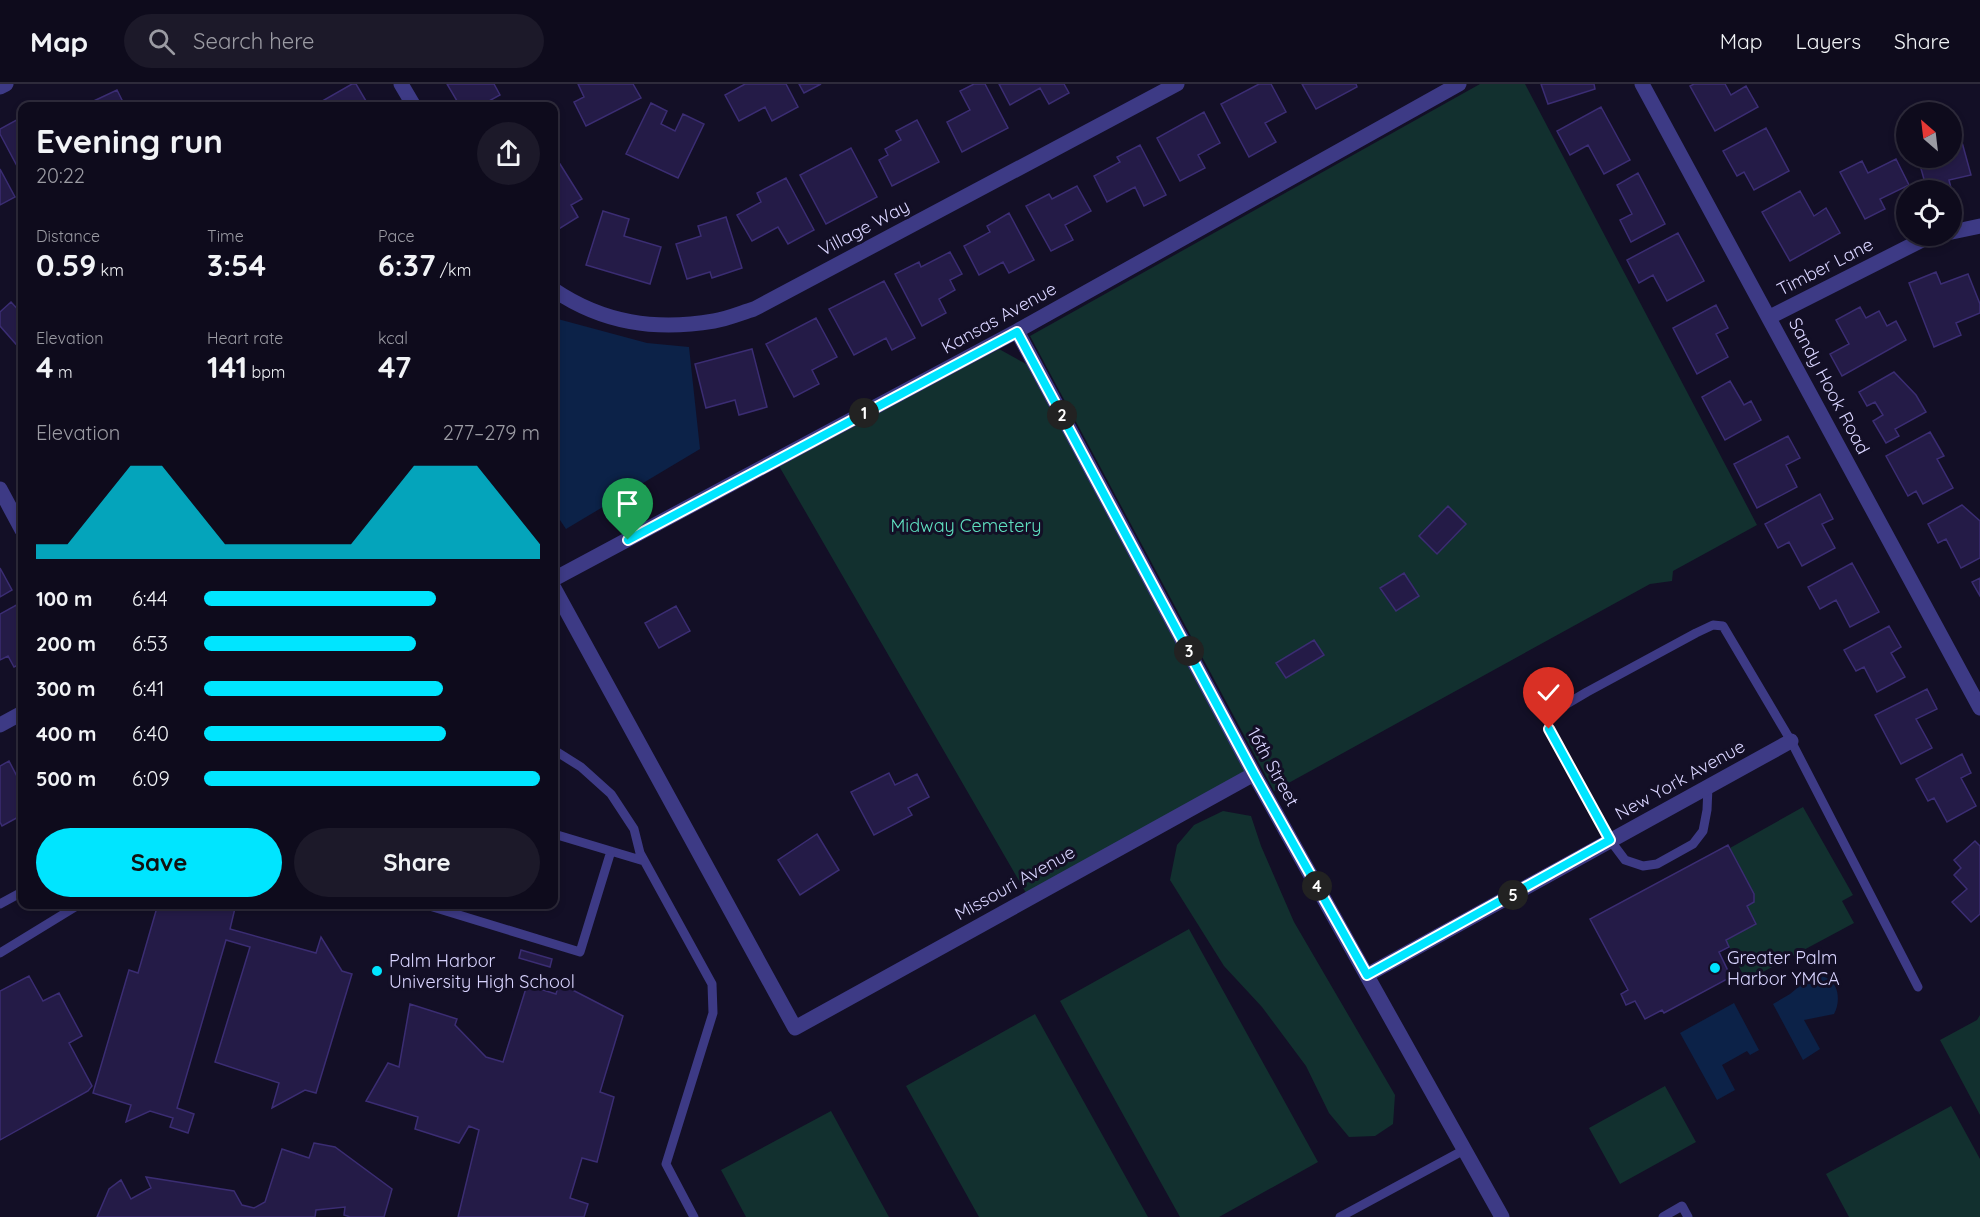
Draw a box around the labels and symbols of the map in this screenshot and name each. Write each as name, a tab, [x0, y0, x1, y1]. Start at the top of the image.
north arrow	[1896, 102, 1962, 168]
street label: Village Way	[815, 194, 913, 261]
street label: Timber Lane	[1773, 232, 1877, 301]
street label: Kansas Avenue	[937, 277, 1060, 359]
street label: Sandy Hook Road	[1784, 314, 1875, 458]
pin: 1	[849, 398, 879, 428]
pin: 2	[1047, 400, 1077, 430]
pin	[602, 478, 653, 540]
park label: Midway Cemetery	[890, 514, 1042, 537]
pin: 3	[1174, 636, 1204, 666]
pin	[1523, 667, 1574, 729]
street label: 16th Street	[1242, 723, 1305, 810]
street label: New York Avenue	[1611, 734, 1749, 825]
street label: Missouri Avenue	[951, 840, 1079, 925]
pin: 4	[1302, 871, 1332, 901]
pin: 5	[1498, 880, 1528, 910]
place label: Greater Palm Harbor YMCA	[1727, 946, 1840, 990]
place label: Palm Harbor University High School	[389, 949, 575, 993]
marker: Greater Palm Harbor YMCA	[1708, 961, 1722, 975]
marker: Palm Harbor University High School	[370, 964, 384, 978]

